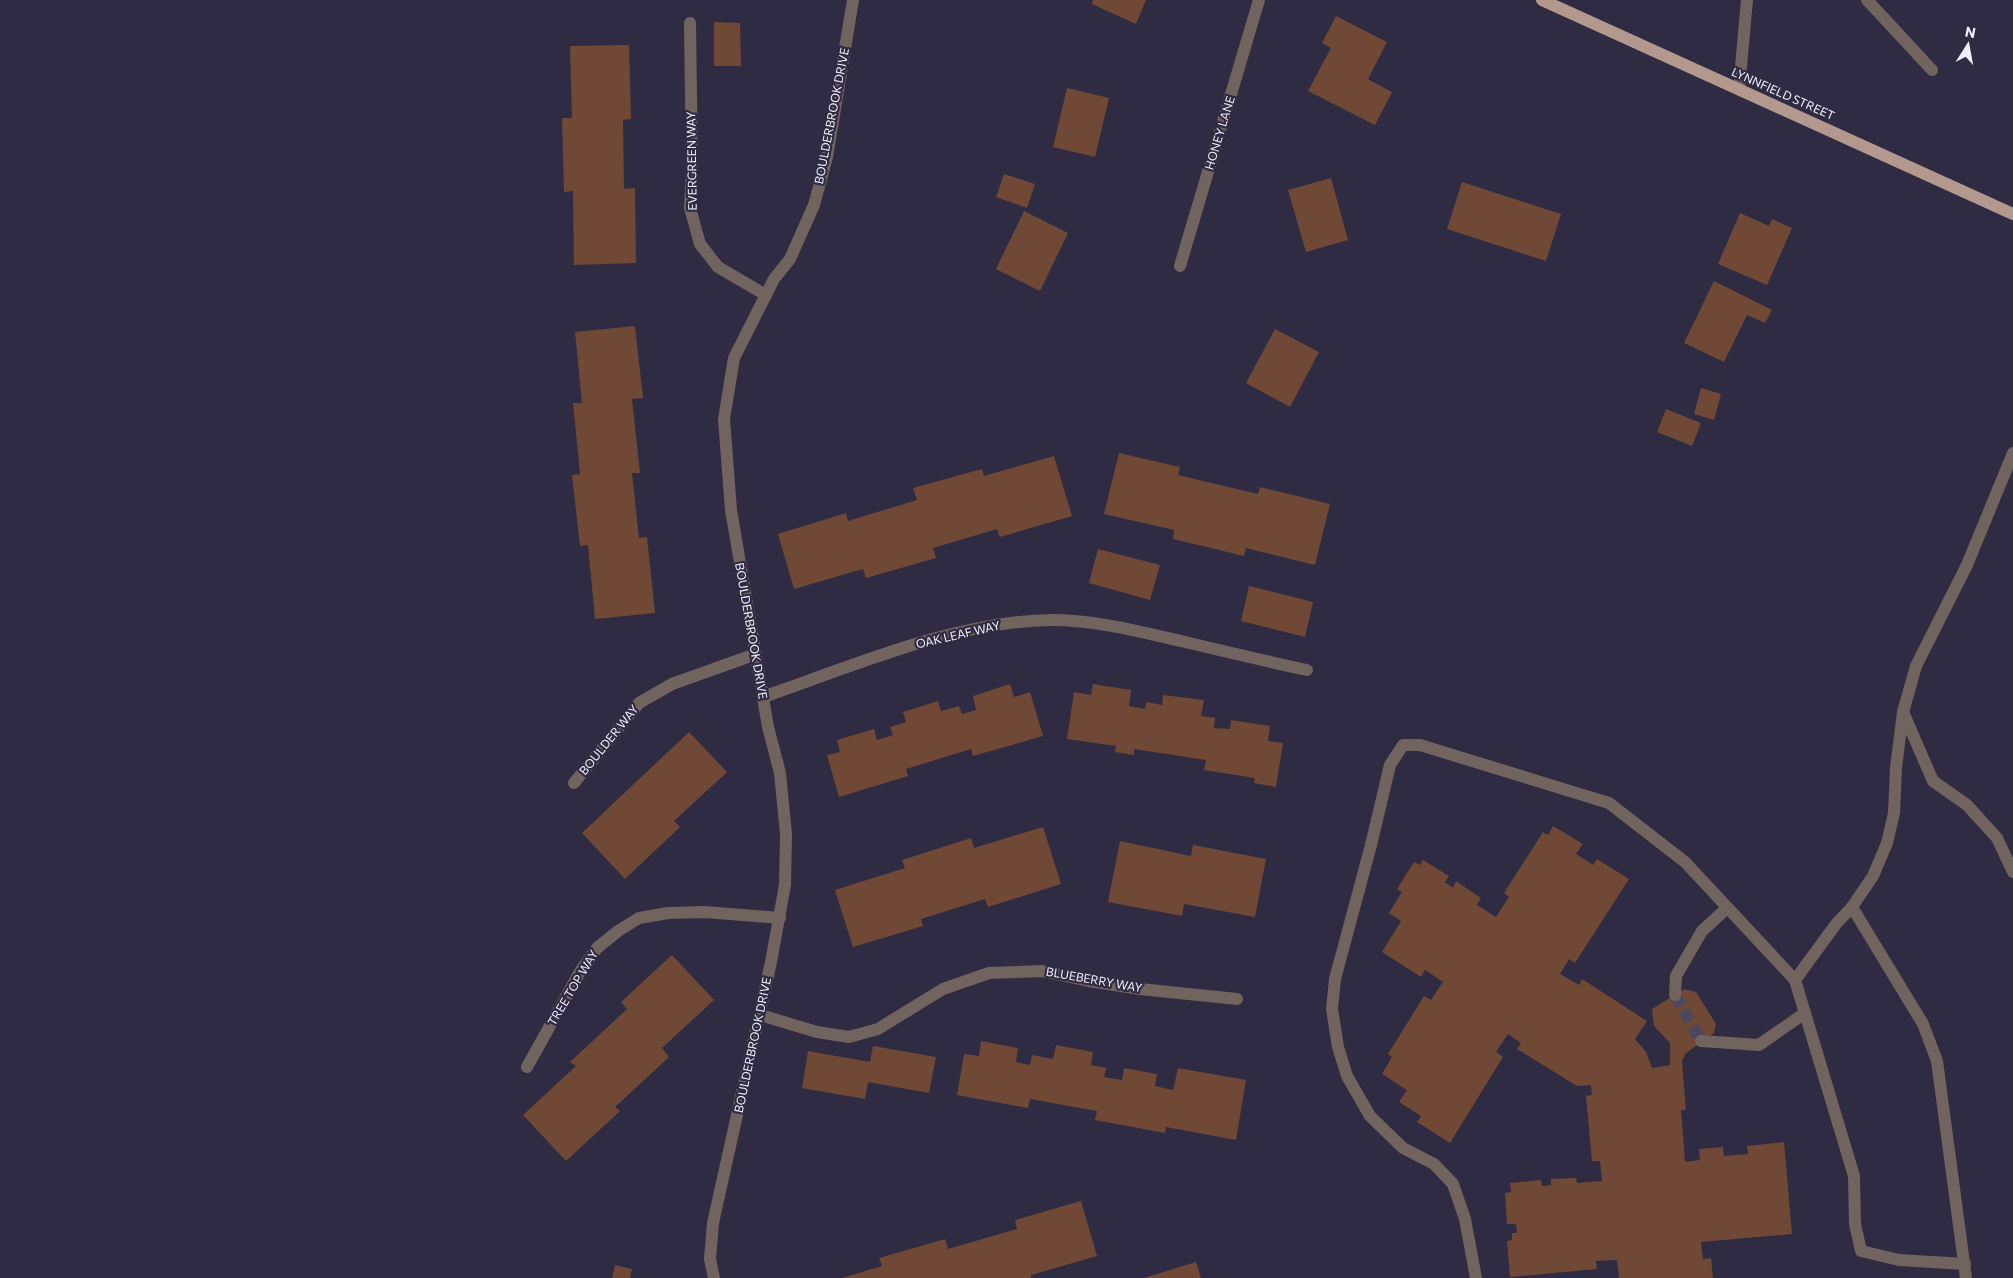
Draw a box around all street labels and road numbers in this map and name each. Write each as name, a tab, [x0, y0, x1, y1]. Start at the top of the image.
street label: BOULDERBROOK DRIVE	[811, 47, 851, 185]
street label: LYNNFIELD STREET	[1730, 64, 1837, 122]
street label: HONEY LANE	[1201, 94, 1237, 171]
street label: EVERGREEN WAY	[683, 111, 699, 211]
street label: BOULDERBROOK DRIVE	[733, 561, 771, 700]
street label: OAK LEAF WAY	[914, 618, 1001, 651]
street label: BOULDER WAY	[576, 701, 641, 777]
street label: TREE TOP WAY	[544, 947, 600, 1028]
street label: BLUEBERRY WAY	[1045, 964, 1144, 994]
street label: BOULDERBROOK DRIVE	[731, 976, 773, 1114]

